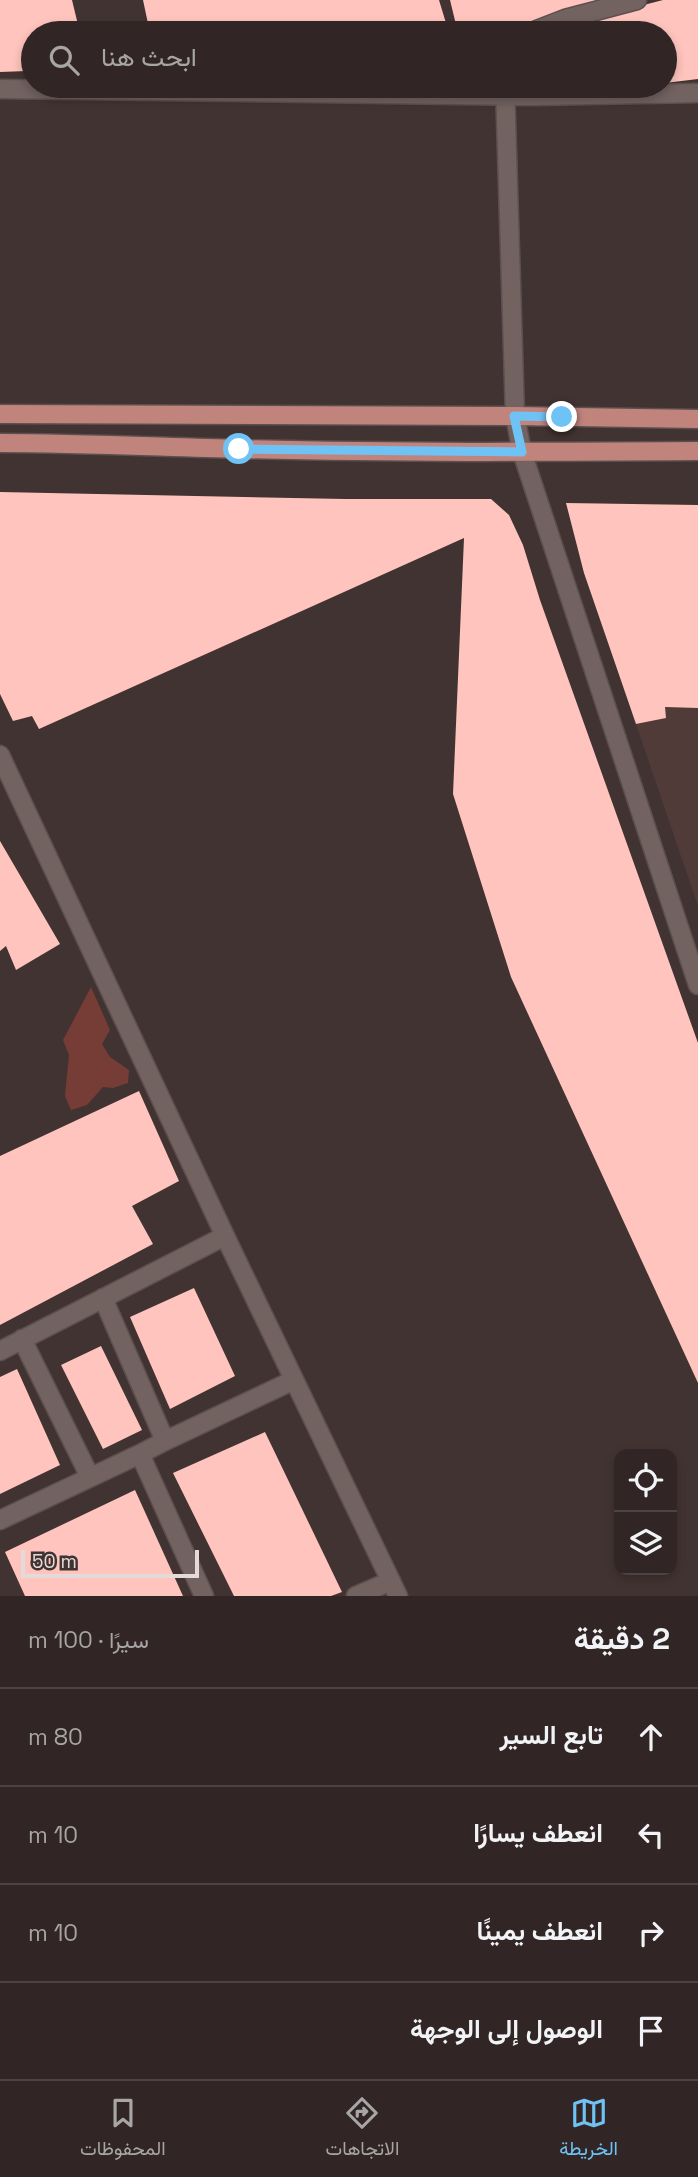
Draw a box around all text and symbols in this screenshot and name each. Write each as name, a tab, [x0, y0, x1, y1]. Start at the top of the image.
search box	[21, 21, 677, 98]
text: ابحث هنا	[101, 40, 197, 74]
icon: search	[45, 41, 83, 79]
route end	[546, 401, 577, 432]
route start	[223, 433, 254, 464]
map controls	[614, 1449, 677, 1575]
button: locate	[614, 1449, 677, 1512]
button: layers	[614, 1512, 677, 1575]
scale bar	[21, 1547, 200, 1579]
text: 50 m	[32, 1549, 77, 1574]
text: 2 دقيقة	[574, 1619, 670, 1658]
text: سيرًا · 100 m	[28, 1625, 149, 1655]
text: تابع السير	[499, 1718, 603, 1752]
icon: ahead	[632, 1718, 670, 1756]
text: 80 m	[28, 1722, 83, 1752]
text: انعطف يسارًا	[473, 1816, 603, 1850]
icon: left	[632, 1816, 670, 1854]
text: 10 m	[28, 1820, 78, 1850]
text: انعطف يمينًا	[477, 1914, 603, 1948]
icon: right	[632, 1914, 670, 1952]
text: 10 m	[28, 1918, 78, 1948]
text: الوصول إلى الوجهة	[410, 2012, 603, 2046]
icon: arrive	[632, 2012, 670, 2050]
tab: المحفوظات	[80, 2094, 166, 2165]
tab: الاتجاهات	[326, 2094, 399, 2165]
tab: الخريطة	[559, 2094, 618, 2165]

